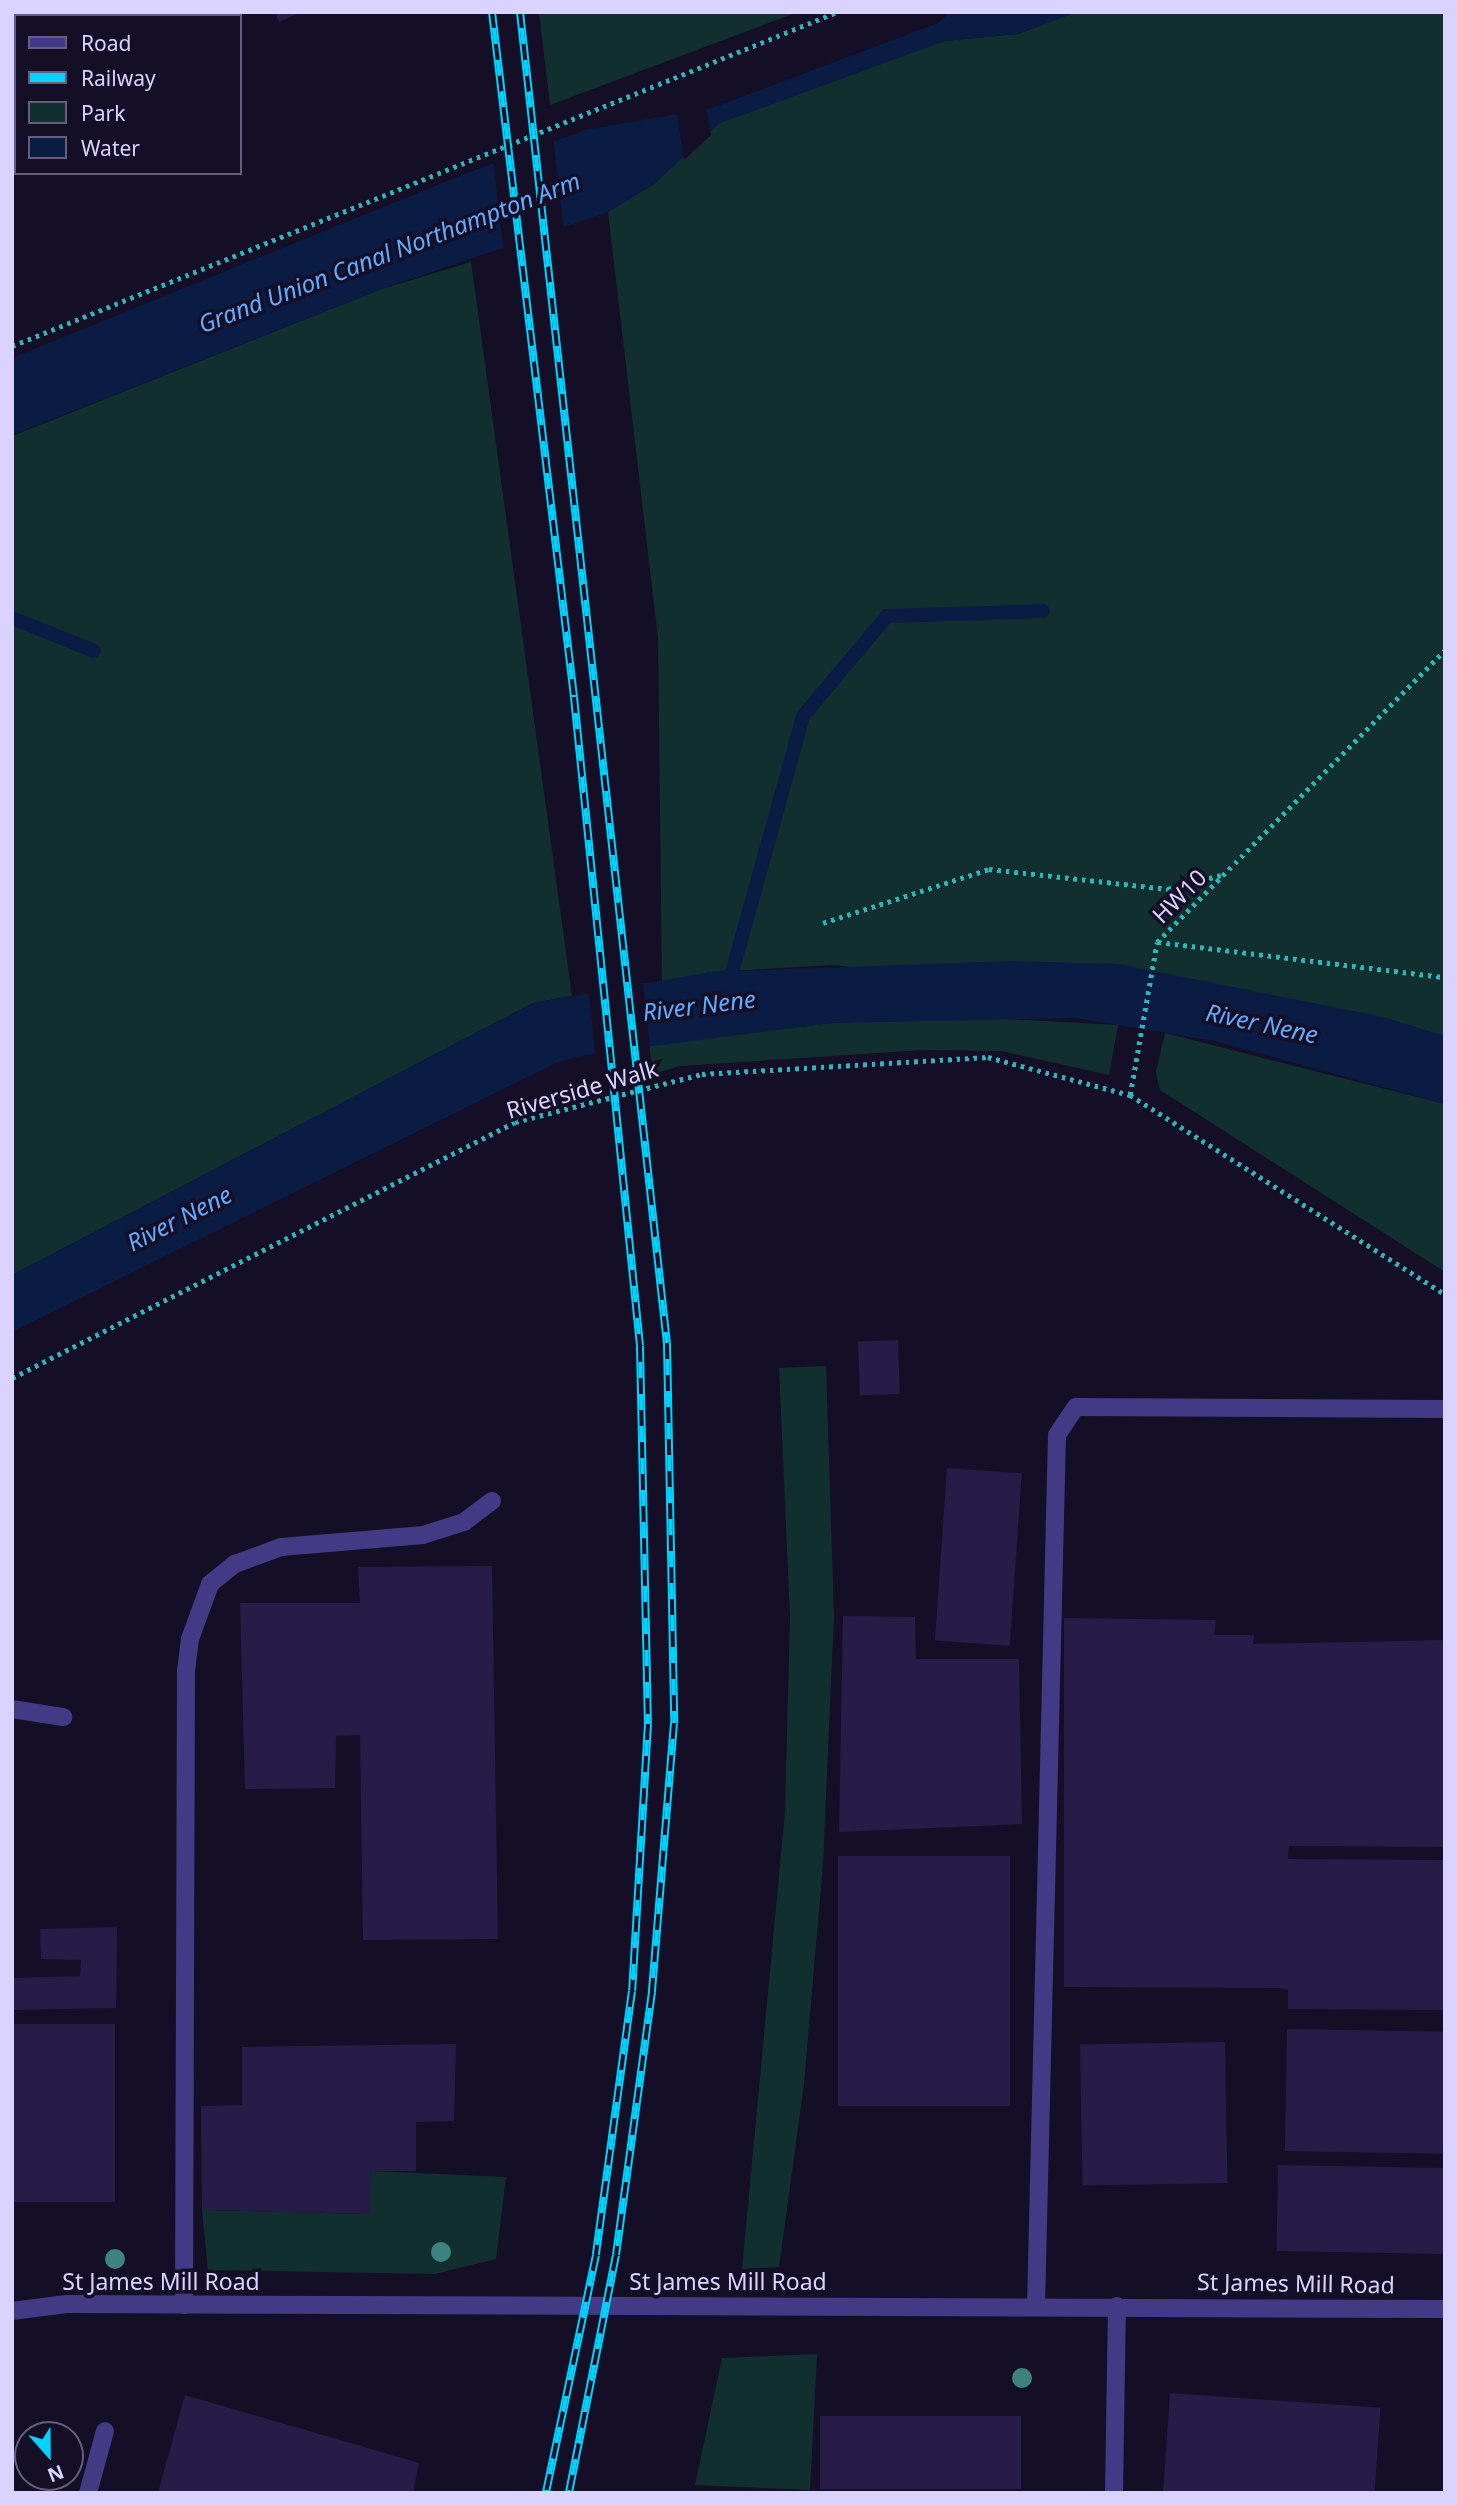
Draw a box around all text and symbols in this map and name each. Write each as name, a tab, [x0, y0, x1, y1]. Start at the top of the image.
legend	[14, 14, 242, 175]
text: Road	[81, 29, 131, 57]
text: Railway	[81, 64, 156, 92]
text: Park	[81, 99, 125, 127]
text: Water	[81, 134, 140, 162]
water label: Grand Union Canal Northampton Arm	[194, 166, 584, 338]
street label: HW10	[1146, 863, 1212, 929]
water label: River Nene	[641, 984, 757, 1026]
water label: River Nene	[1203, 997, 1321, 1049]
street label: Riverside Walk	[503, 1054, 661, 1124]
water label: River Nene	[122, 1179, 236, 1257]
street label: St James Mill Road	[62, 2267, 260, 2295]
street label: St James Mill Road	[629, 2267, 827, 2295]
street label: St James Mill Road	[1197, 2267, 1395, 2299]
north arrow	[14, 2421, 84, 2491]
text: N	[44, 2459, 68, 2489]

